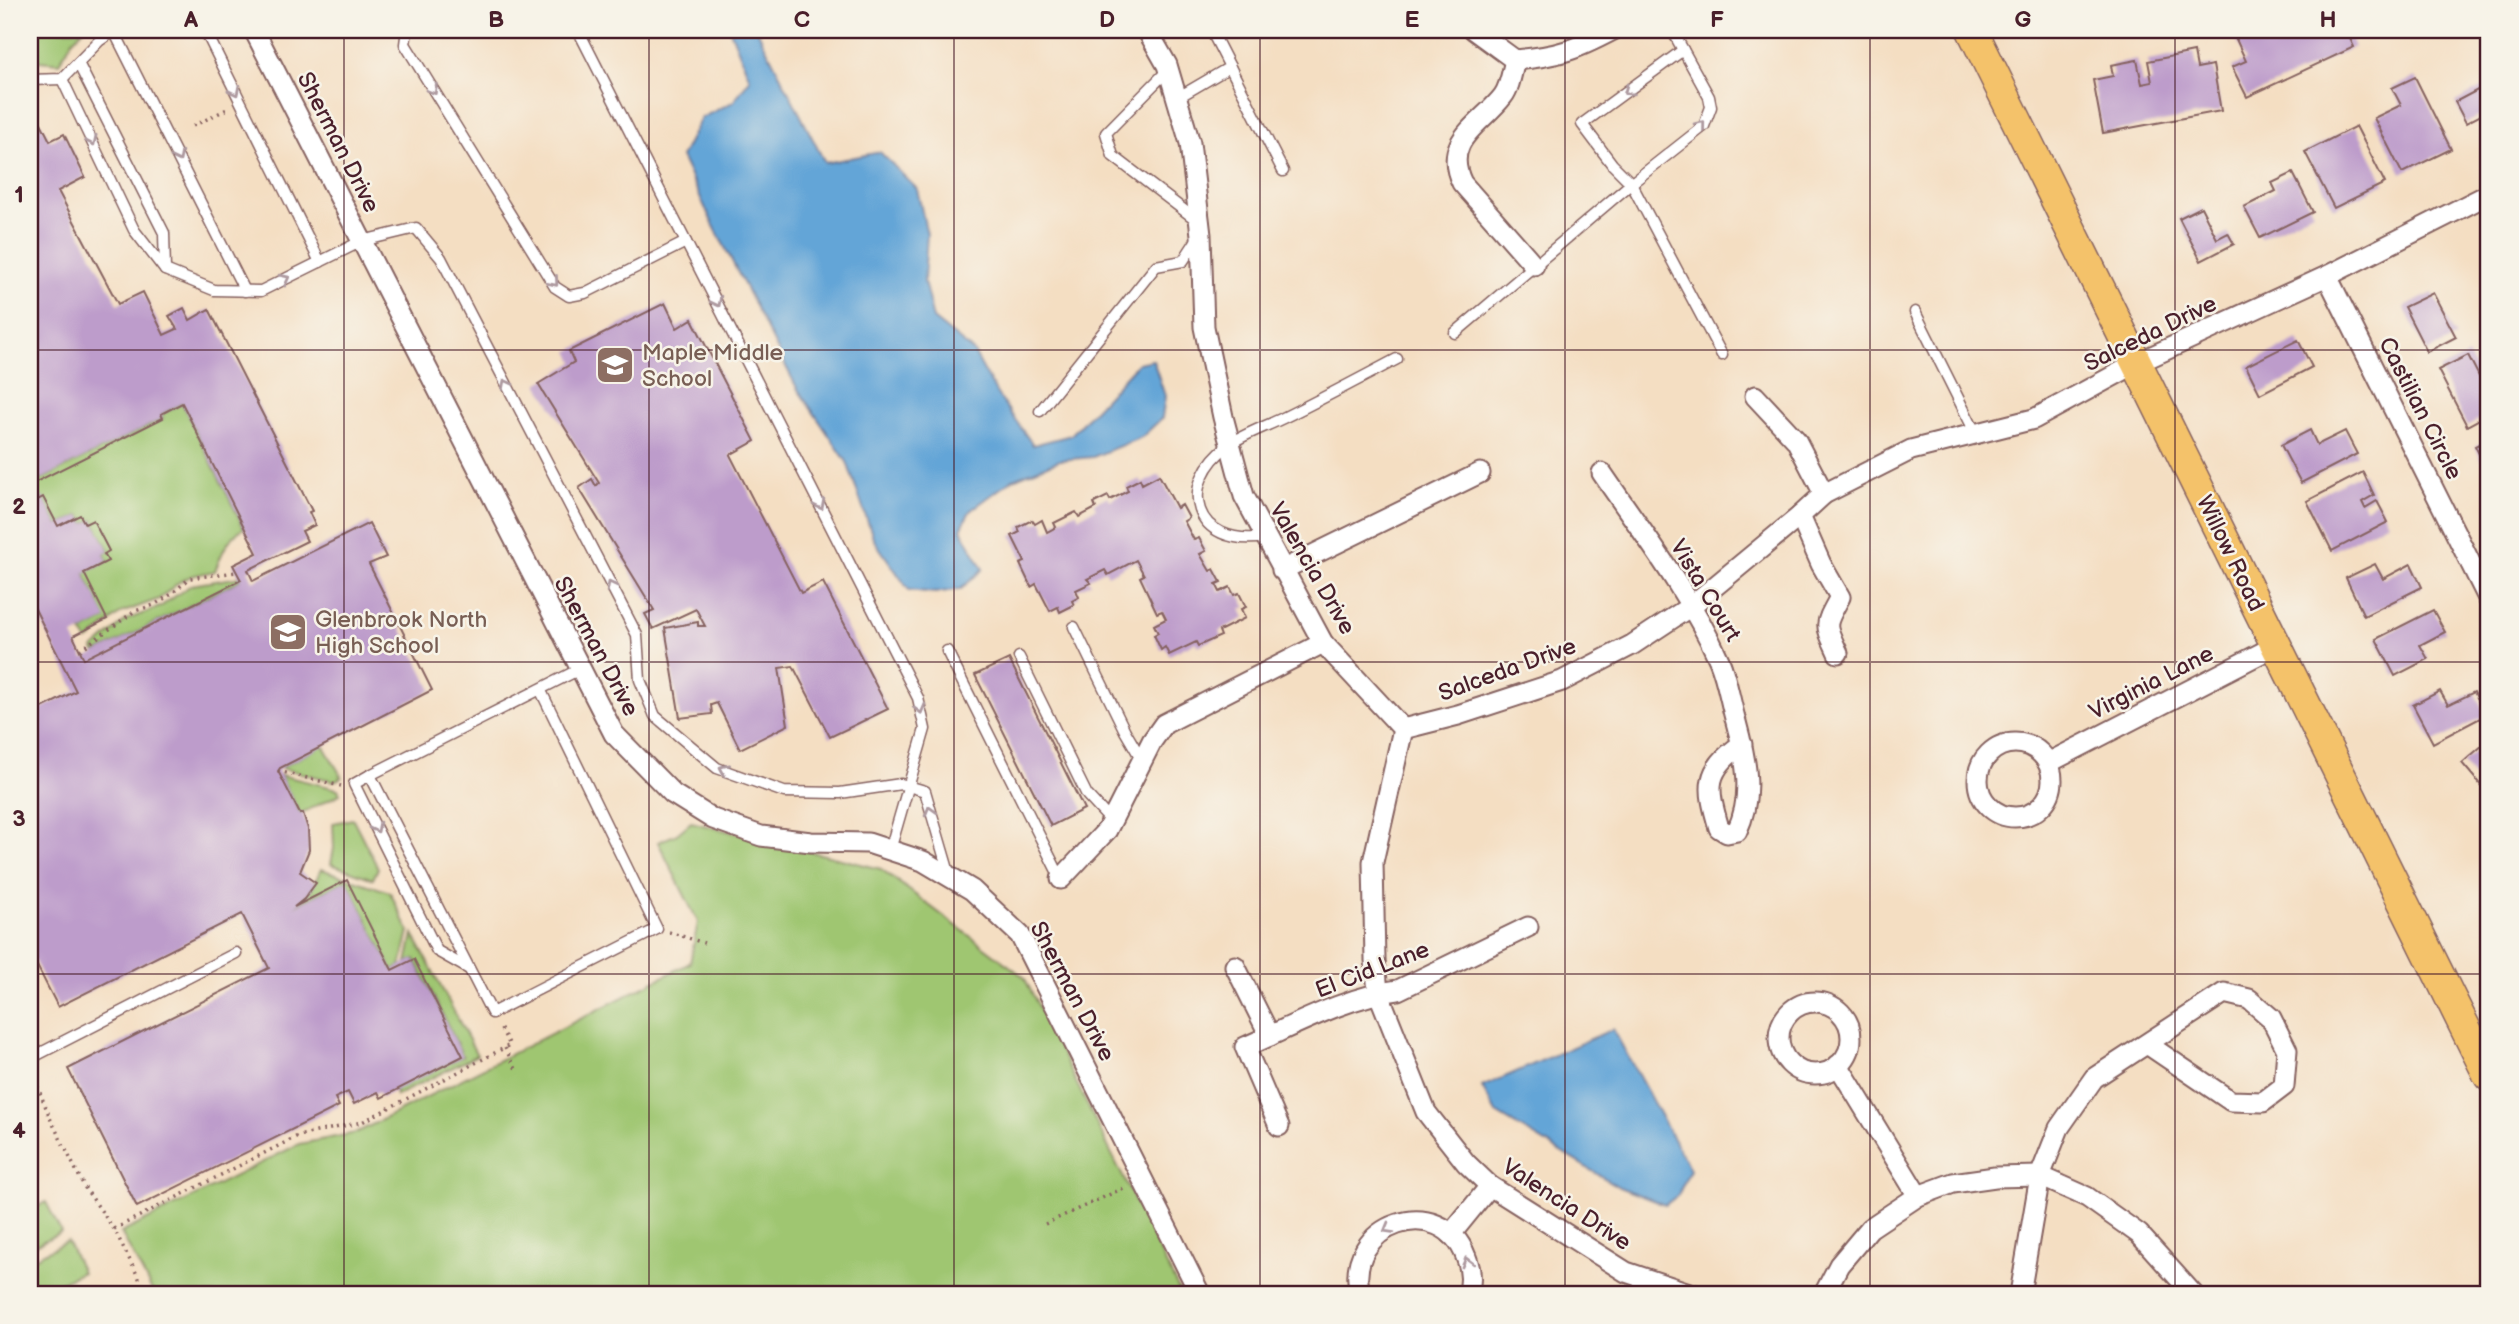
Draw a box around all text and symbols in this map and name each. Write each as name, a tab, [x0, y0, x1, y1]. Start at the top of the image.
text: A	[183, 6, 199, 34]
text: B	[488, 6, 504, 34]
text: C	[794, 6, 810, 34]
text: D	[1099, 6, 1115, 34]
text: E	[1405, 6, 1420, 34]
text: F	[1710, 6, 1724, 34]
text: G	[2015, 6, 2032, 34]
text: H	[2319, 6, 2337, 34]
street label: Sherman Drive	[291, 68, 386, 217]
one-way arrow	[425, 82, 438, 95]
one-way arrow	[1624, 83, 1636, 95]
one-way arrow	[227, 84, 241, 96]
one-way arrow	[1693, 120, 1706, 132]
one-way arrow	[83, 134, 97, 146]
one-way arrow	[169, 150, 183, 162]
text: 1	[14, 181, 24, 209]
one-way arrow	[278, 274, 290, 288]
one-way arrow	[546, 274, 558, 287]
street label: Salceda Drive	[2079, 290, 2221, 378]
one-way arrow	[708, 295, 722, 308]
street label: Castilian Circle	[2372, 332, 2468, 484]
place label: Maple Middle School	[642, 339, 783, 393]
school or university icon: Maple Middle School	[594, 344, 636, 386]
one-way arrow	[501, 379, 515, 391]
street label: Willow Road	[2190, 491, 2270, 616]
text: 2	[12, 493, 26, 521]
street label: Valencia Drive	[1263, 497, 1361, 640]
one-way arrow	[811, 498, 825, 510]
street label: Vista Court	[1664, 534, 1747, 647]
street label: Sherman Drive	[548, 572, 645, 721]
one-way arrow	[606, 581, 619, 593]
place label: Glenbrook North High School	[315, 606, 487, 660]
school or university icon: Glenbrook North High School	[267, 611, 309, 653]
street label: Salceda Drive	[1435, 632, 1580, 708]
street label: Virginia Lane	[2085, 640, 2218, 726]
one-way arrow	[912, 703, 926, 715]
one-way arrow	[719, 764, 731, 778]
text: 3	[12, 805, 26, 833]
one-way arrow	[924, 806, 938, 818]
one-way arrow	[368, 821, 382, 834]
street label: Sherman Drive	[1024, 917, 1121, 1066]
street label: El Cid Lane	[1311, 935, 1433, 1004]
text: 4	[12, 1117, 26, 1145]
street label: Valencia Drive	[1497, 1153, 1636, 1257]
one-way arrow	[1382, 1221, 1395, 1234]
one-way arrow	[1461, 1256, 1475, 1268]

